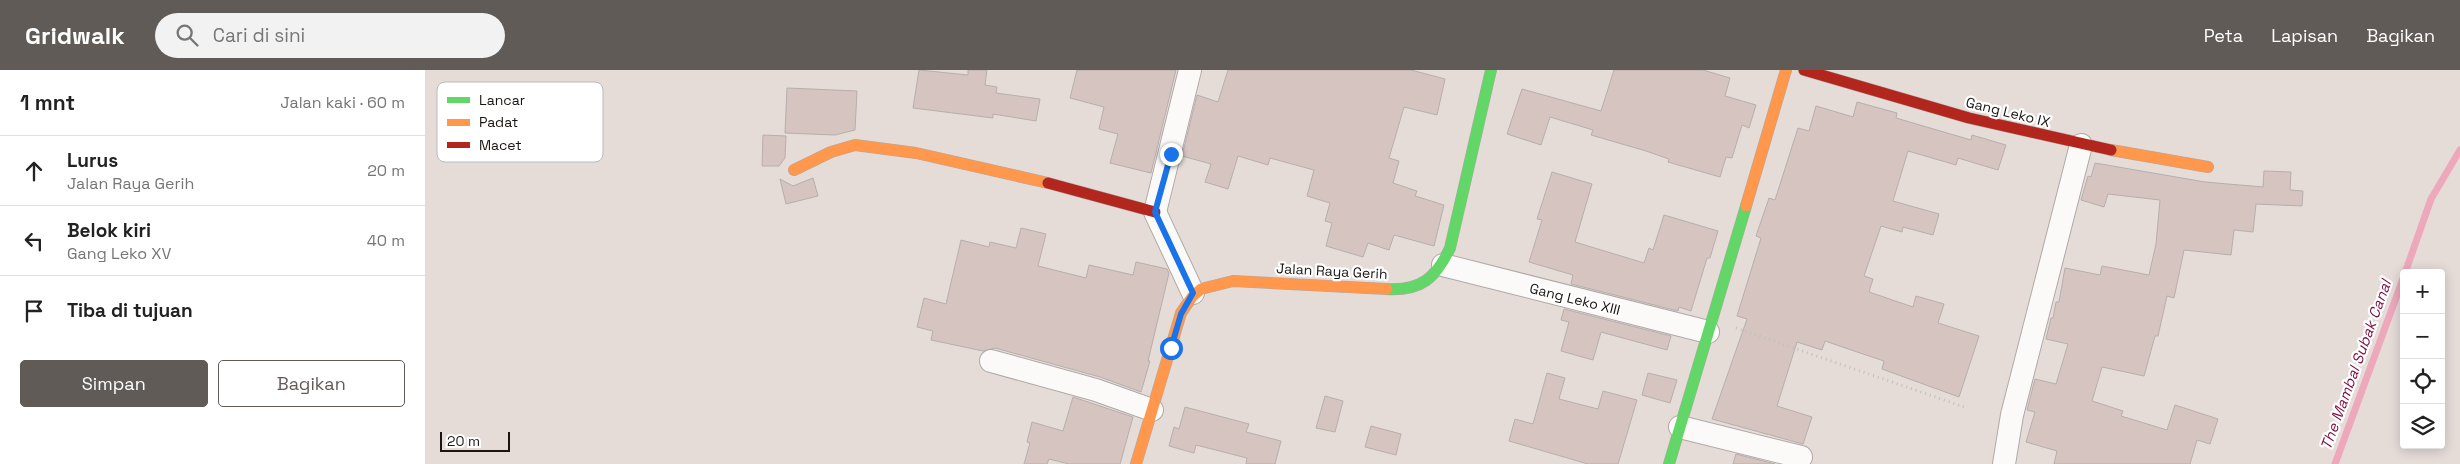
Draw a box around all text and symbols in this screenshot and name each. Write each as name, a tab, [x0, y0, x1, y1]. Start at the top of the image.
search box	[155, 13, 505, 58]
text: Gridwalk	[25, 20, 125, 51]
icon: search	[173, 21, 201, 49]
text: Cari di sini	[213, 23, 305, 48]
text: Peta	[2204, 24, 2243, 47]
text: Lapisan	[2271, 24, 2338, 47]
text: Bagikan	[2366, 24, 2435, 47]
legend	[437, 82, 603, 162]
text: 1 mnt	[20, 89, 75, 116]
text: Lancar	[479, 91, 525, 109]
text: Jalan kaki · 60 m	[280, 92, 405, 113]
street label: Gang Leko IX	[1964, 93, 2052, 131]
text: Padat	[479, 113, 518, 131]
text: Macet	[479, 136, 522, 154]
route end	[1160, 143, 1183, 166]
text: Lurus	[67, 148, 118, 173]
icon: ahead	[20, 157, 48, 185]
text: 20 m	[367, 160, 405, 181]
text: Jalan Raya Gerih	[67, 173, 194, 194]
text: Belok kiri	[67, 218, 151, 243]
icon: left	[20, 227, 48, 255]
text: 40 m	[367, 230, 405, 251]
text: Gang Leko XV	[67, 243, 171, 264]
street label: Jalan Raya Gerih	[1276, 259, 1388, 283]
map controls	[2400, 269, 2445, 449]
button: +	[2400, 269, 2445, 314]
water label: The Mambal Subak Canal	[2316, 275, 2396, 452]
street label: Gang Leko XIII	[1528, 279, 1622, 319]
icon: arrive	[20, 297, 48, 325]
text: Tiba di tujuan	[67, 298, 193, 323]
button: −	[2400, 314, 2445, 359]
route start	[1160, 337, 1183, 360]
button: locate	[2400, 359, 2445, 404]
button: Simpan	[20, 360, 208, 407]
button: Bagikan	[218, 360, 405, 407]
button: layers	[2400, 404, 2445, 449]
scale bar	[440, 429, 510, 452]
text: 20 m	[447, 432, 480, 450]

